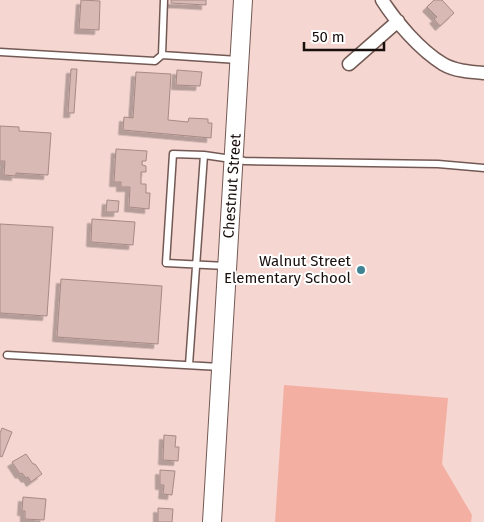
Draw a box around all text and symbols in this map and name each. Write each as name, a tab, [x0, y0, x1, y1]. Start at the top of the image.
scale bar	[304, 20, 384, 52]
text: 50 m	[312, 28, 345, 46]
street label: Chestnut Street	[219, 132, 245, 239]
place label: Walnut Street Elementary School	[224, 252, 352, 287]
marker: Walnut Street Elementary School	[355, 264, 367, 276]

